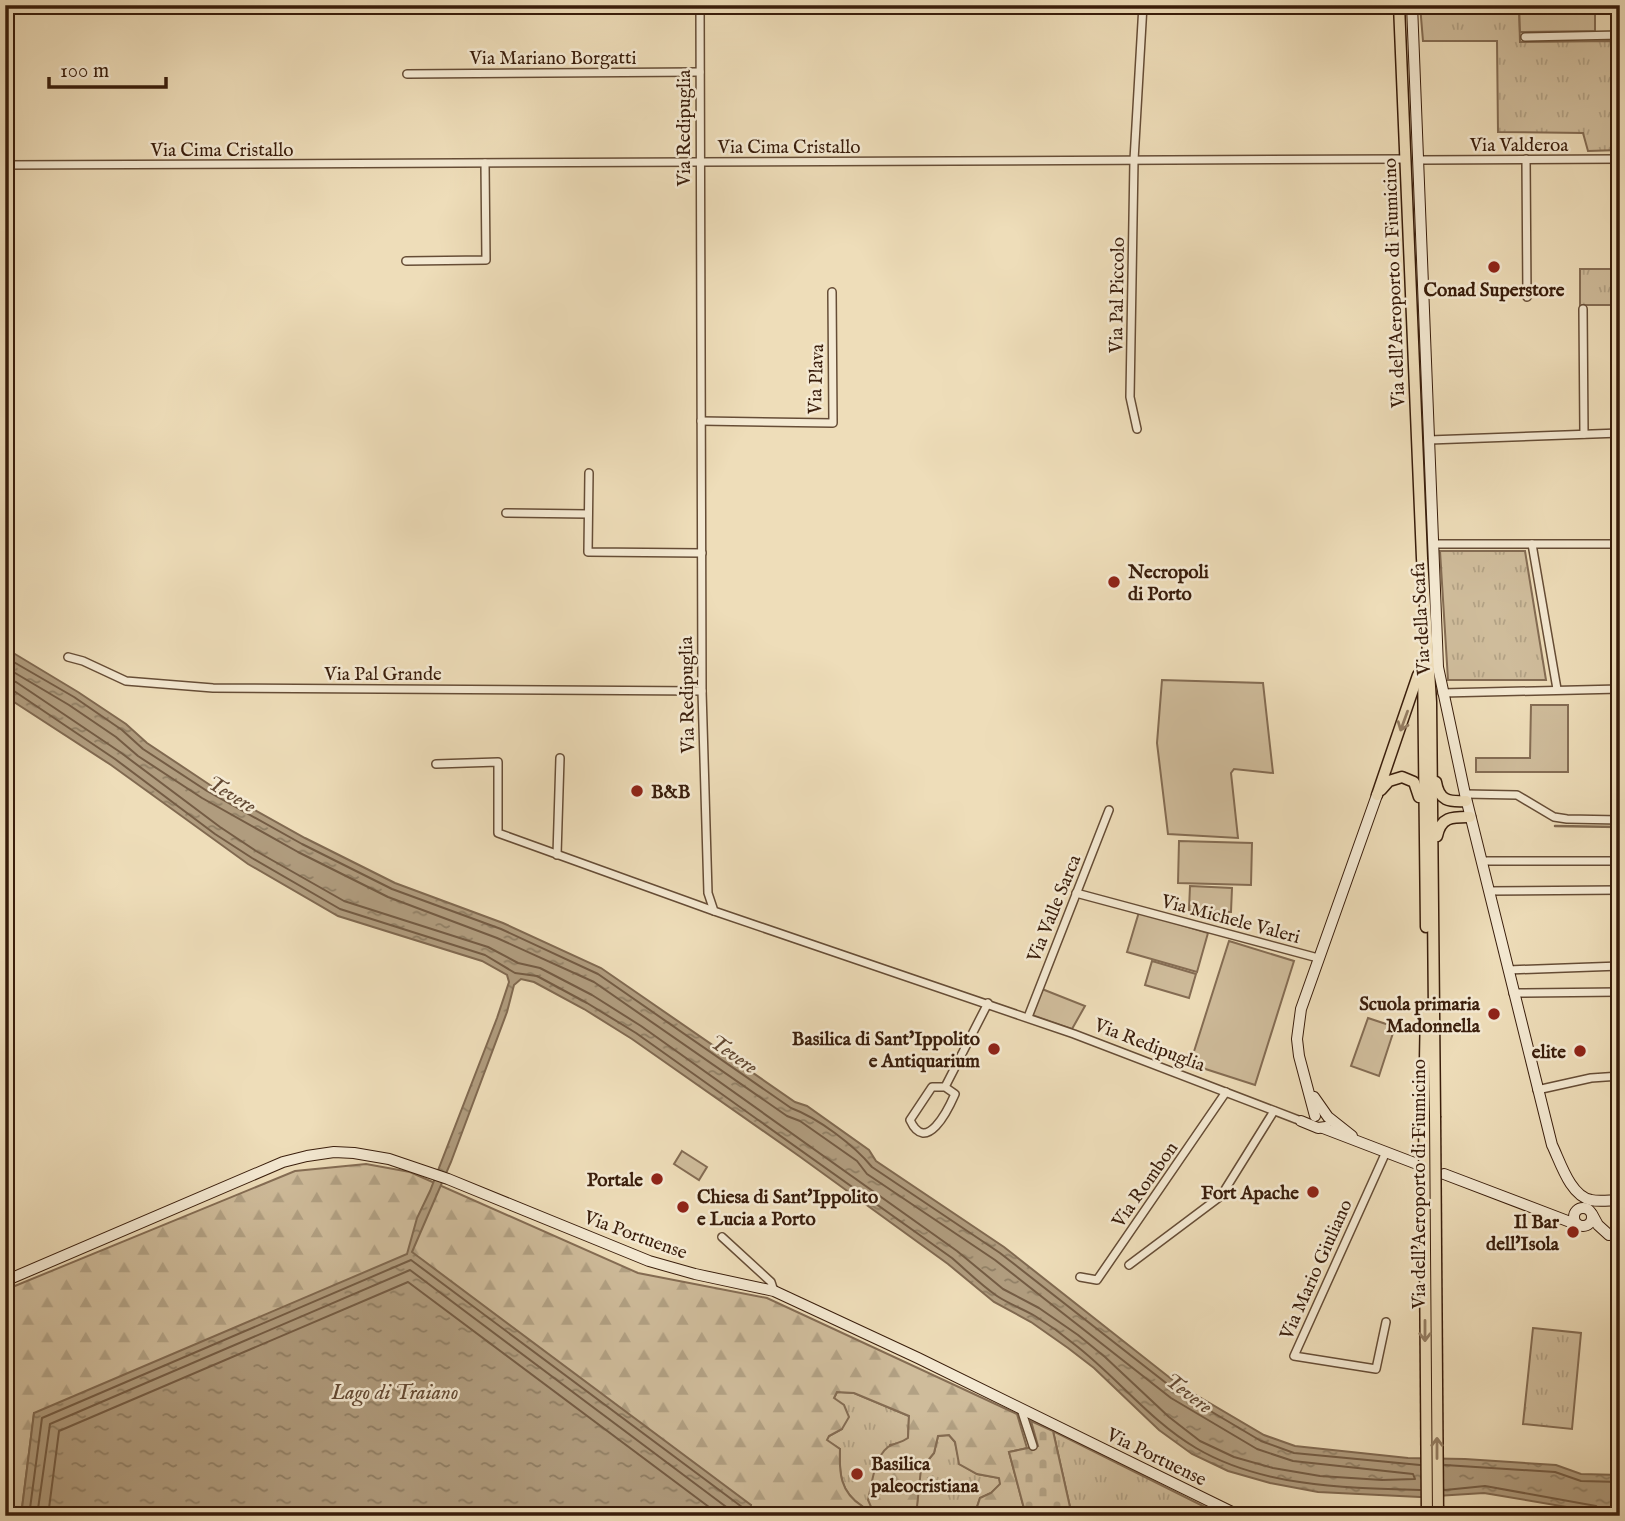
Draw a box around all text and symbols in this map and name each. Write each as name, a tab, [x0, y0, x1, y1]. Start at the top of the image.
scale bar	[49, 46, 166, 90]
street label: Via Mariano Borgatti	[468, 47, 637, 71]
text: 100 m	[60, 58, 109, 85]
street label: Via Redipuglia	[673, 69, 697, 187]
street label: Via Valderoa	[1469, 134, 1569, 158]
street label: Via Cima Cristallo	[716, 136, 861, 160]
street label: Via Cima Cristallo	[149, 139, 294, 163]
street label: Via dell'Aeroporto di Fiumicino	[1379, 157, 1411, 409]
street label: Via Pal Piccolo	[1105, 237, 1131, 354]
marker: Conad Superstore	[1486, 259, 1502, 275]
place label: Conad Superstore	[1424, 279, 1565, 303]
street label: Via Plava	[804, 343, 830, 416]
place label: Necropoli di Porto	[1127, 561, 1209, 607]
street label: Via della Scafa	[1407, 561, 1437, 677]
marker: Necropoli di Porto	[1106, 574, 1122, 590]
street label: Via Redipuglia	[675, 635, 701, 755]
street label: Via Pal Grande	[323, 663, 442, 687]
one-way arrow	[1396, 709, 1409, 731]
water label: Tevere	[202, 770, 261, 820]
place label: B&B	[651, 781, 691, 805]
marker: B&B	[629, 783, 645, 799]
street label: Via Valle Sarca	[1022, 851, 1088, 967]
street label: Via Michele Valeri	[1157, 890, 1303, 950]
place label: Scuola primaria Madonnella	[1359, 993, 1481, 1039]
marker: Scuola primaria Madonnella	[1486, 1006, 1502, 1022]
street label: Via Redipuglia	[1089, 1013, 1209, 1078]
place label: Basilica di Sant'Ippolito e Antiquarium	[792, 1028, 980, 1074]
water label: Tevere	[704, 1029, 762, 1081]
marker: Basilica di Sant'Ippolito e Antiquarium	[986, 1041, 1002, 1057]
place label: elite	[1532, 1041, 1566, 1065]
marker: elite	[1572, 1043, 1588, 1059]
street label: Via dell'Aeroporto di Fiumicino	[1408, 1059, 1432, 1310]
street label: Via Rombon	[1107, 1137, 1184, 1234]
place label: Portale	[587, 1169, 643, 1193]
marker: Portale	[649, 1171, 665, 1187]
place label: Fort Apache	[1201, 1182, 1299, 1206]
marker: Fort Apache	[1305, 1184, 1321, 1200]
place label: Chiesa di Sant'Ippolito e Lucia a Porto	[697, 1186, 878, 1232]
street label: Via Mario Giuliano	[1275, 1196, 1359, 1345]
marker: Chiesa di Sant'Ippolito e Lucia a Porto	[675, 1199, 691, 1215]
street label: Via Portuense	[579, 1206, 691, 1266]
place label: Il Bar dell'Isola	[1486, 1211, 1560, 1257]
marker: Il Bar dell'Isola	[1565, 1224, 1581, 1240]
one-way arrow	[1418, 1320, 1432, 1343]
water label: Tevere	[1159, 1368, 1217, 1421]
water label: Lago di Traiano	[330, 1380, 459, 1407]
street label: Via Portuense	[1101, 1423, 1210, 1492]
one-way arrow	[1430, 1436, 1444, 1459]
place label: Basilica paleocristiana	[870, 1453, 979, 1499]
marker: Basilica paleocristiana	[849, 1466, 865, 1482]

